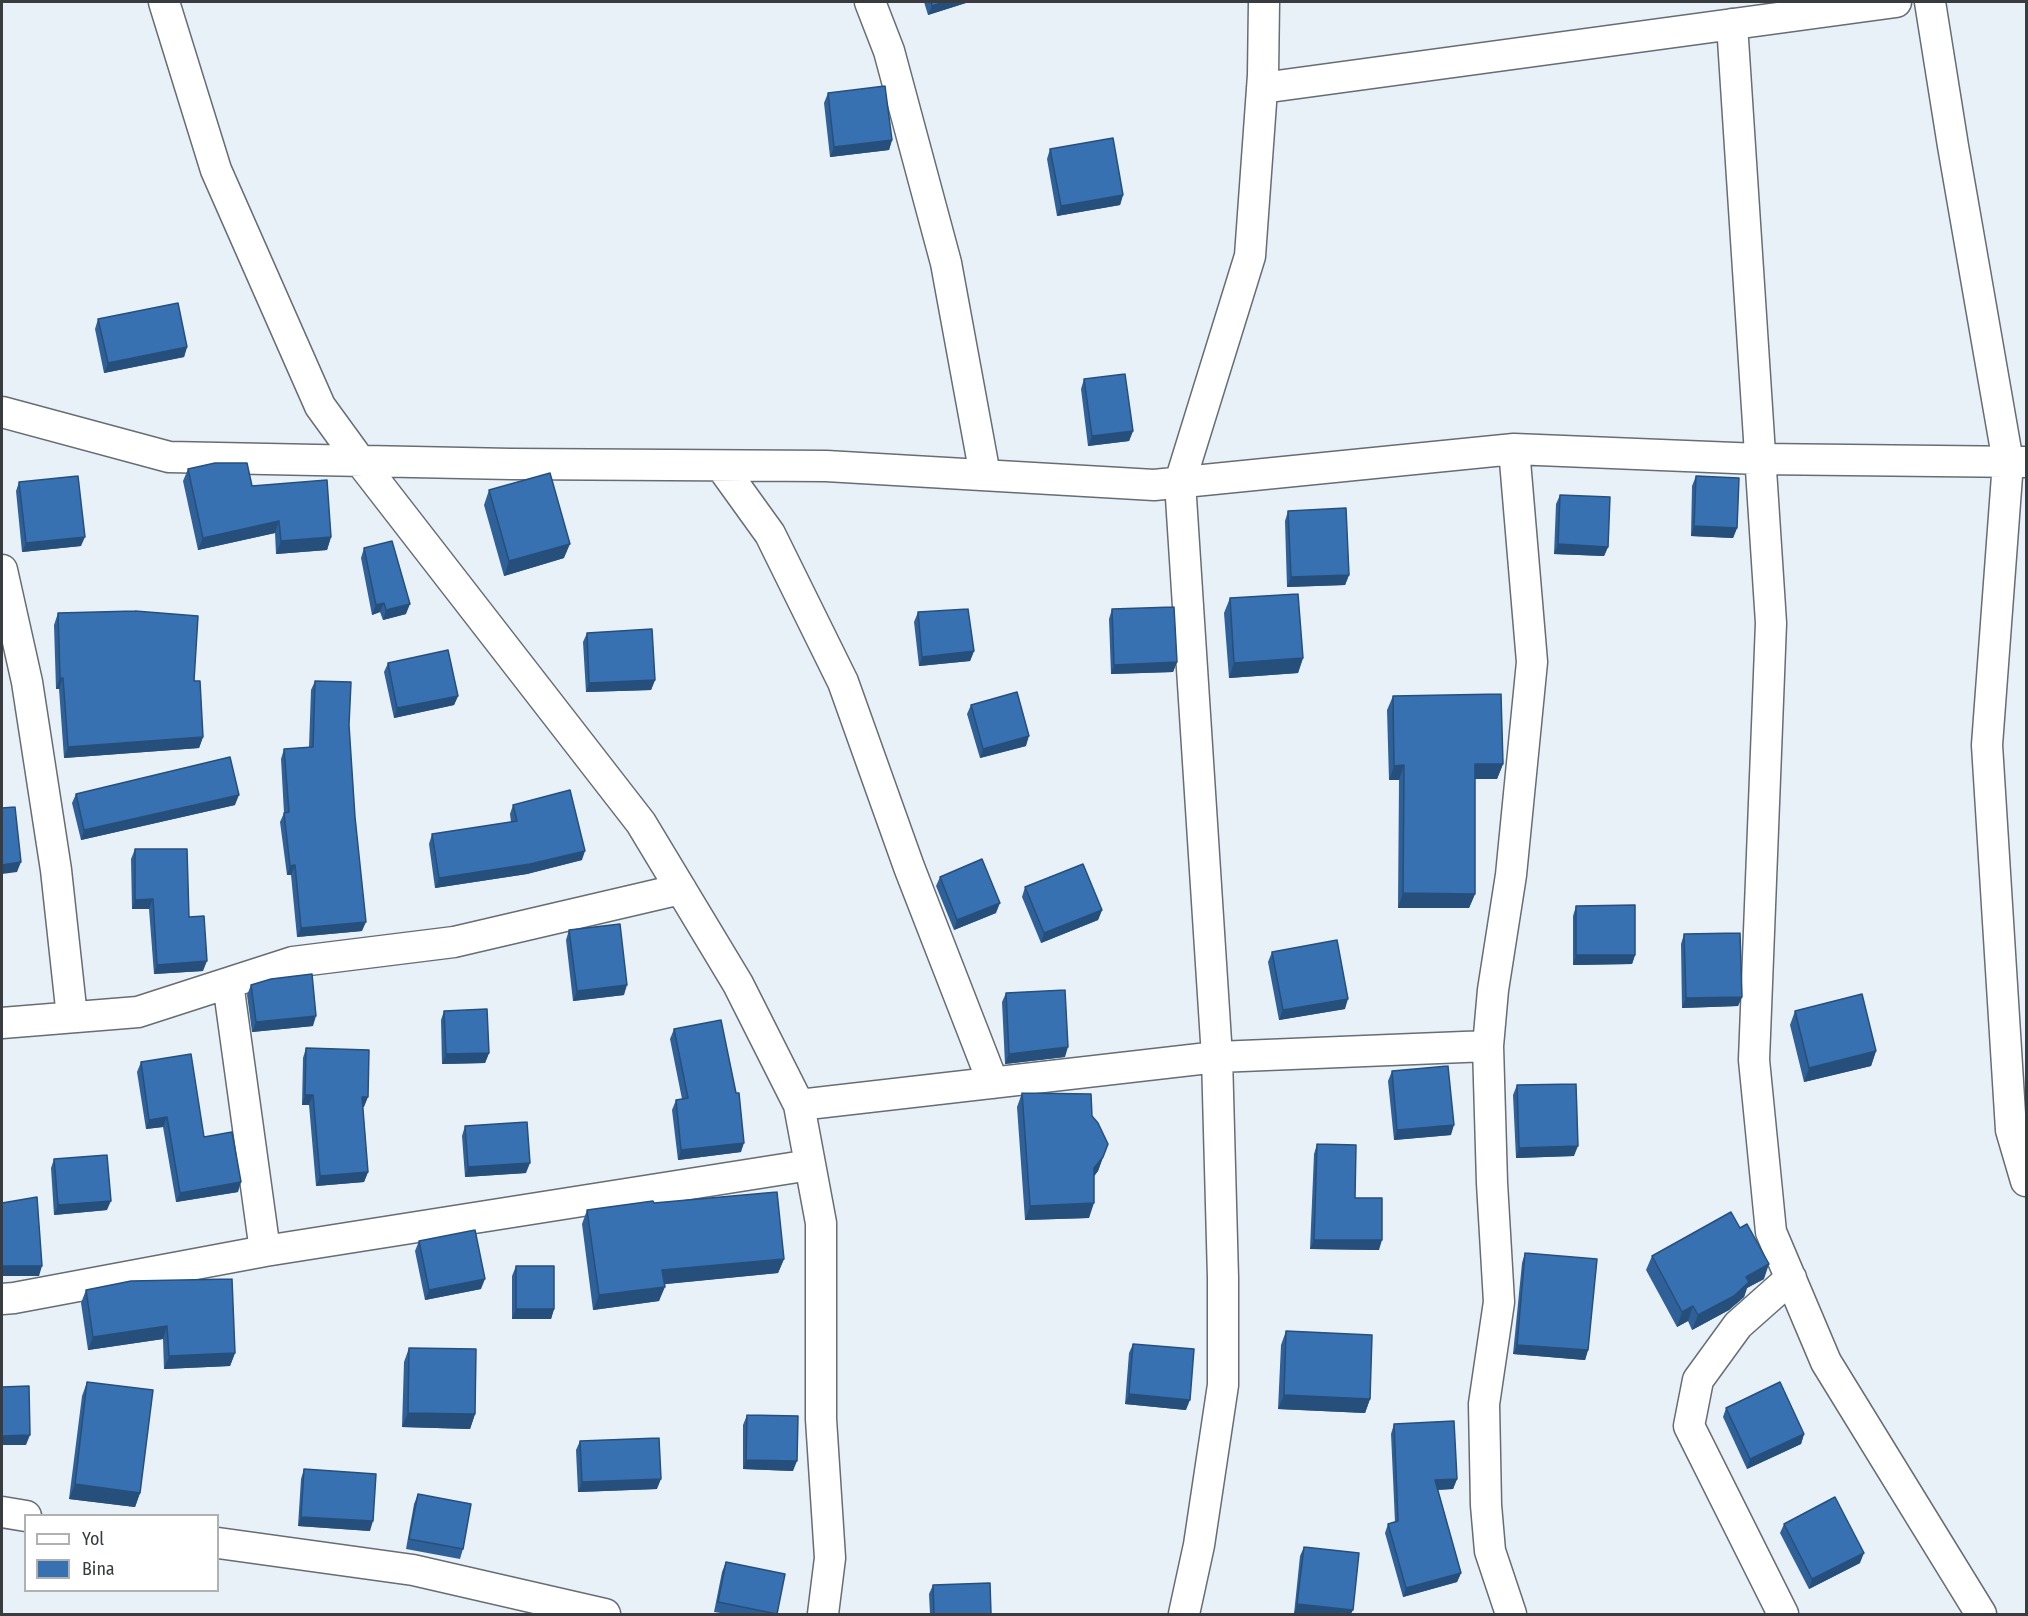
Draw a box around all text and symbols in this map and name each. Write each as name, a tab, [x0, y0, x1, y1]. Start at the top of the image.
legend	[24, 1514, 219, 1592]
text: Yol	[82, 1528, 104, 1550]
text: Bina	[82, 1558, 115, 1580]

